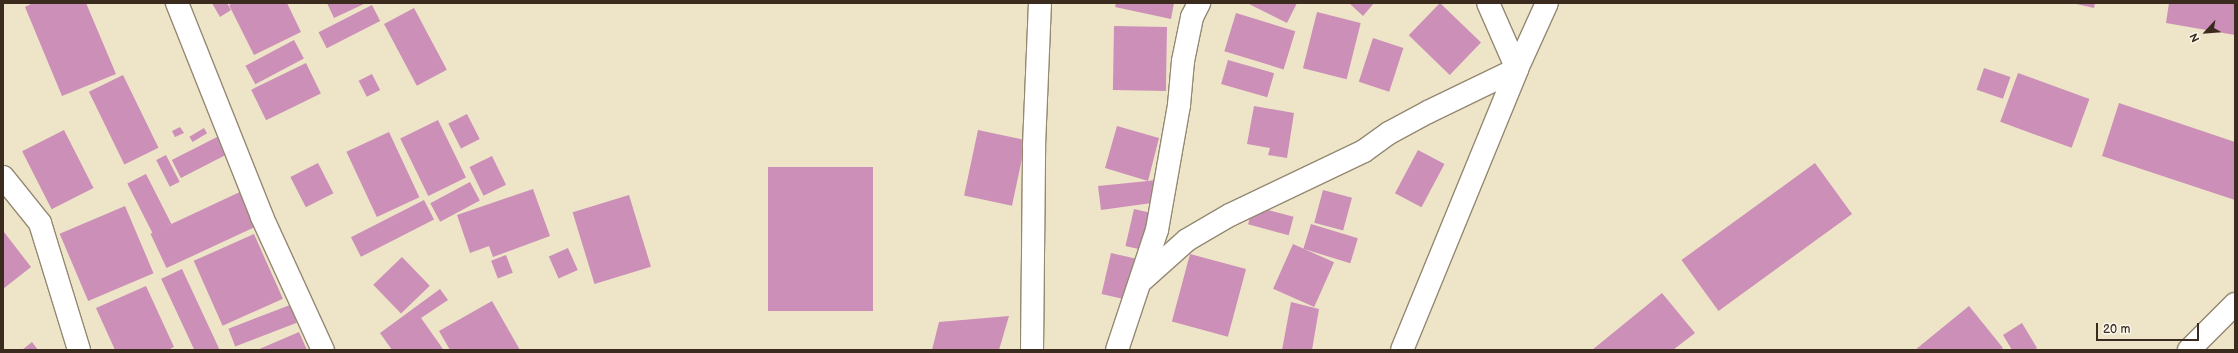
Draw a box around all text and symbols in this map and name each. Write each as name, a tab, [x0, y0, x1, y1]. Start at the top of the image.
north arrow	[2186, 12, 2226, 52]
text: N	[2187, 31, 2202, 44]
scale bar	[2098, 315, 2201, 341]
text: 20 m	[2103, 322, 2130, 337]

